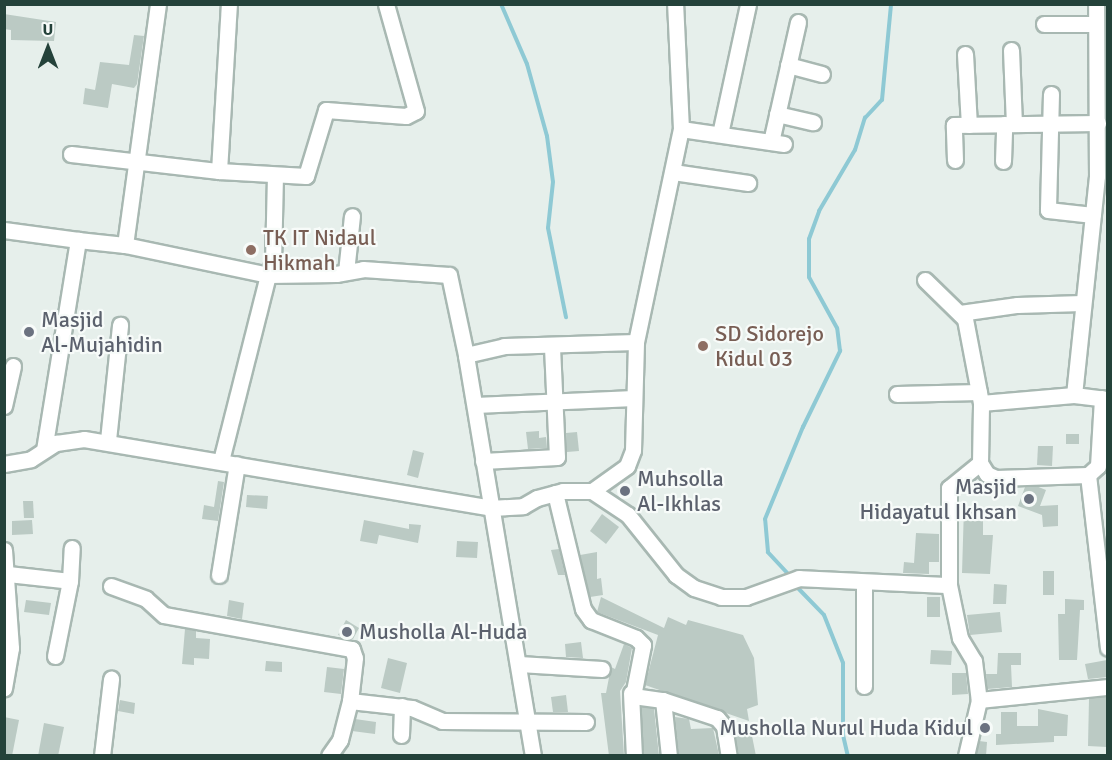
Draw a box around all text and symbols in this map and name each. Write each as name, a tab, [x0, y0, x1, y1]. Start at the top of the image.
north arrow	[18, 18, 78, 78]
text: U	[43, 20, 53, 40]
place label: TK IT Nidaul Hikmah	[263, 224, 376, 276]
marker: TK IT Nidaul Hikmah	[244, 243, 258, 257]
place label: Masjid Al-Mujahidin	[41, 306, 163, 358]
place label: SD Sidorejo Kidul 03	[715, 320, 824, 372]
marker: Masjid Al-Mujahidin	[22, 325, 36, 339]
marker: SD Sidorejo Kidul 03	[696, 339, 710, 353]
place label: Muhsolla Al-Ikhlas	[637, 465, 724, 516]
place label: Masjid Hidayatul Ikhsan	[859, 473, 1017, 524]
marker: Muhsolla Al-Ikhlas	[618, 484, 632, 498]
marker: Masjid Hidayatul Ikhsan	[1022, 492, 1036, 506]
place label: Musholla Al-Huda	[359, 619, 527, 645]
marker: Musholla Al-Huda	[340, 625, 354, 639]
place label: Musholla Nurul Huda Kidul	[719, 715, 973, 741]
marker: Musholla Nurul Huda Kidul	[978, 721, 992, 735]

